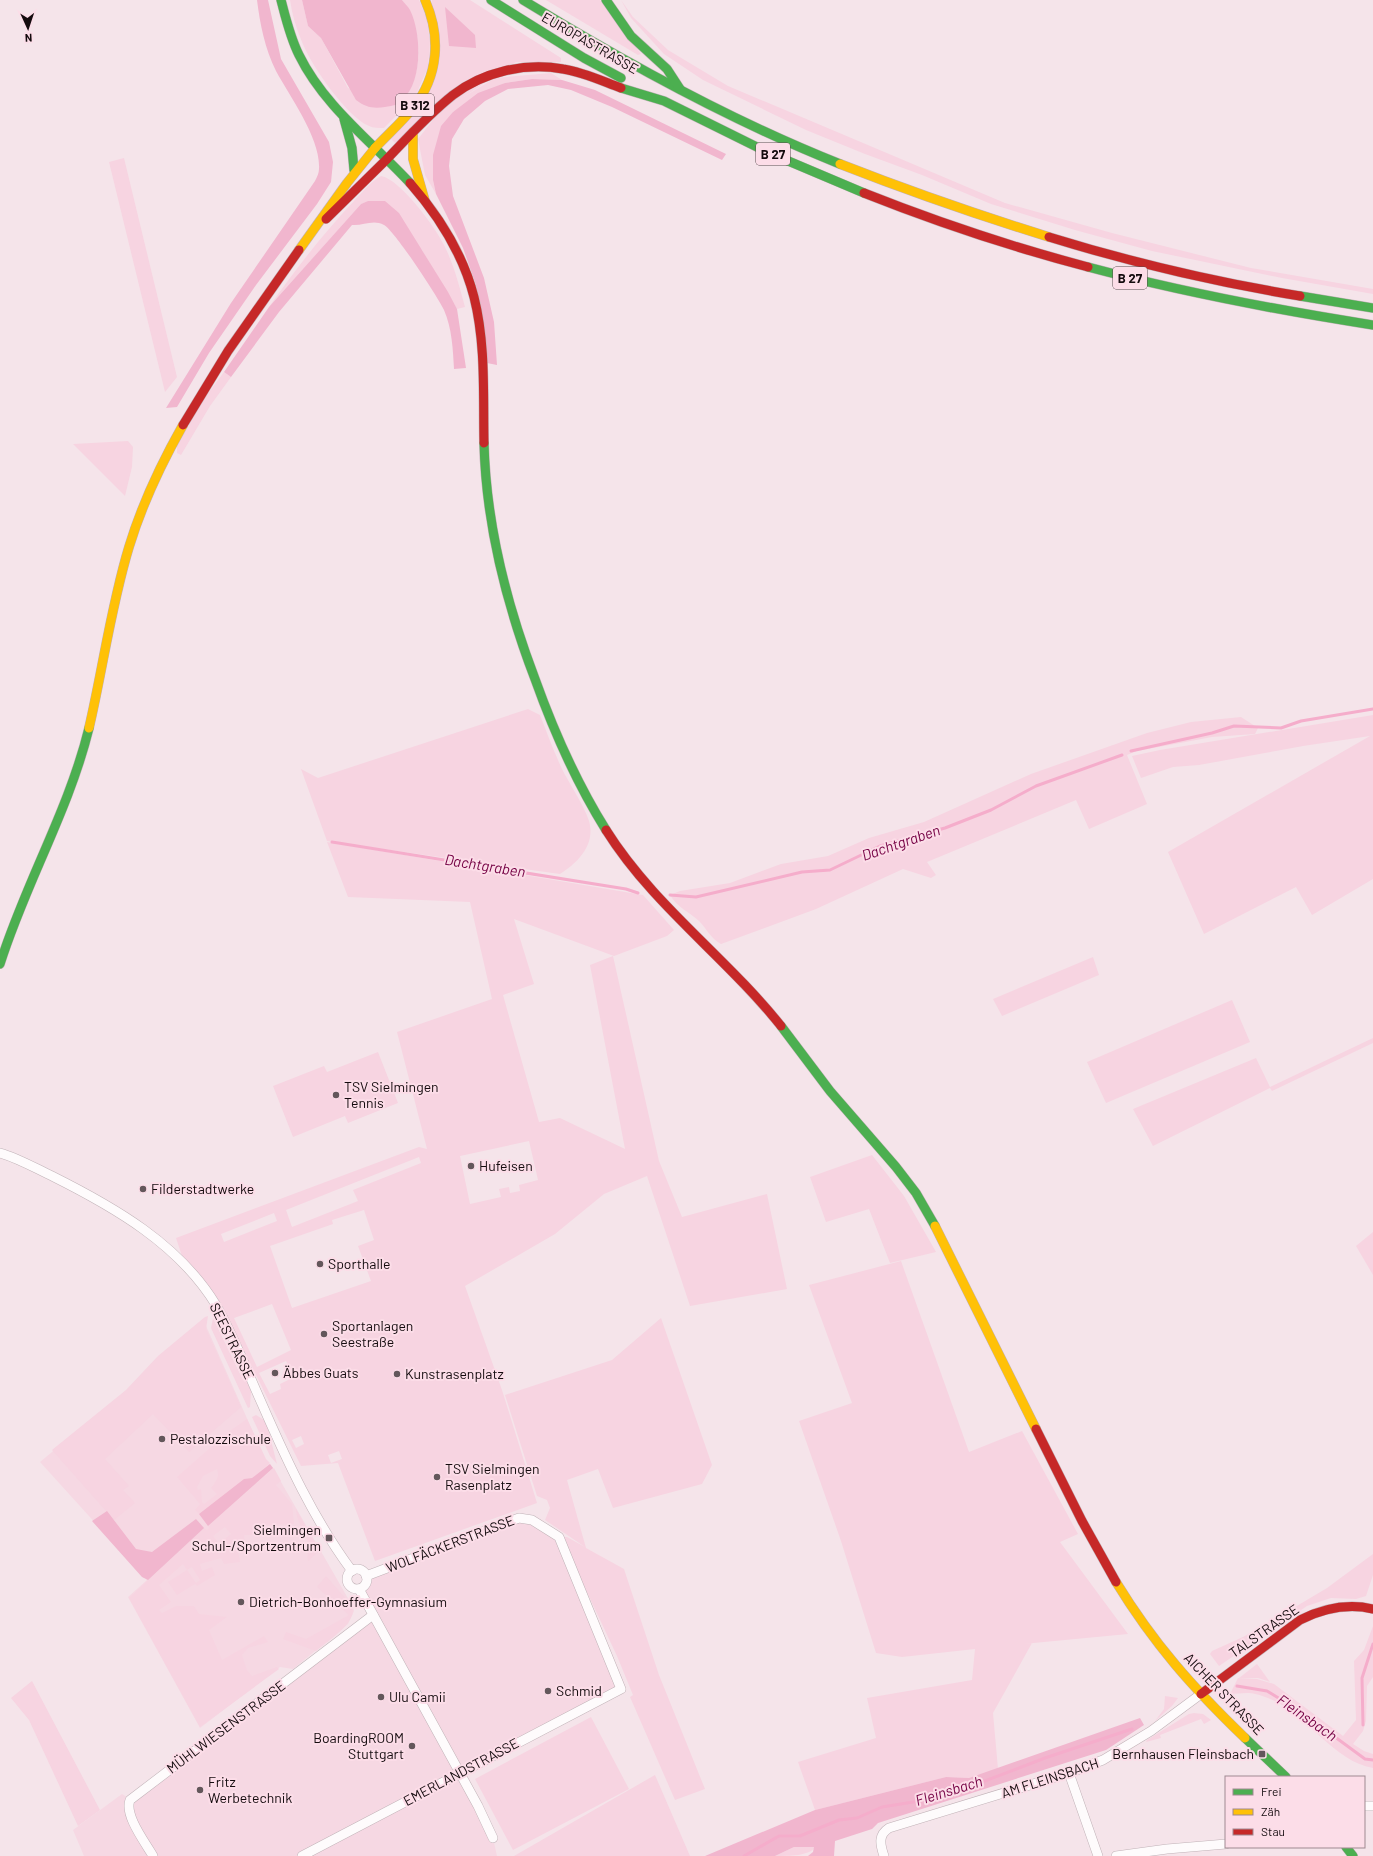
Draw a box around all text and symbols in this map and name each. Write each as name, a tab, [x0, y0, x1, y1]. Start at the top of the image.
north arrow	[8, 8, 48, 48]
street label: EUROPASTRASSE	[539, 8, 641, 77]
text: N	[25, 32, 33, 45]
road number: B 312	[396, 94, 434, 116]
road number: B 27	[756, 143, 790, 165]
road number: B 27	[1113, 267, 1147, 289]
water label: Dachtgraben	[859, 820, 942, 864]
water label: Dachtgraben	[443, 850, 527, 880]
place label: TSV Sielmingen Tennis	[344, 1078, 439, 1111]
marker: TSV Sielmingen Tennis	[331, 1090, 341, 1100]
place label: Hufeisen	[479, 1157, 533, 1174]
marker: Hufeisen	[466, 1161, 476, 1171]
place label: Filderstadtwerke	[151, 1180, 254, 1197]
marker: Filderstadtwerke	[138, 1184, 148, 1194]
place label: Sporthalle	[328, 1255, 390, 1272]
marker: Sporthalle	[315, 1259, 325, 1269]
street label: SEESTRASSE	[207, 1300, 258, 1382]
place label: Sportanlagen Seestraße	[332, 1317, 413, 1350]
marker: Sportanlagen Seestraße	[319, 1329, 329, 1339]
place label: Äbbes Guats	[283, 1364, 359, 1381]
place label: Kunstrasenplatz	[405, 1365, 504, 1382]
marker: Äbbes Guats	[270, 1368, 280, 1378]
marker: Kunstrasenplatz	[392, 1369, 402, 1379]
place label: Pestalozzischule	[170, 1430, 271, 1447]
marker: Pestalozzischule	[157, 1434, 167, 1444]
place label: TSV Sielmingen Rasenplatz	[445, 1460, 540, 1493]
marker: TSV Sielmingen Rasenplatz	[432, 1472, 442, 1482]
street label: WOLFÄCKERSTRASSE	[383, 1511, 516, 1576]
place label: Sielmingen Schul-/Sportzentrum	[192, 1521, 321, 1554]
marker: Sielmingen Schul-/Sportzentrum	[324, 1533, 334, 1543]
place label: Dietrich-Bonhoeffer-Gymnasium	[249, 1593, 447, 1610]
marker: Dietrich-Bonhoeffer-Gymnasium	[236, 1597, 246, 1607]
street label: TALSTRASSE	[1226, 1600, 1302, 1661]
street label: AICHER STRASSE	[1181, 1649, 1268, 1738]
street label: MÜHLWIESENSTRASSE	[163, 1676, 288, 1777]
place label: Schmid	[556, 1682, 602, 1699]
marker: Schmid	[543, 1686, 553, 1696]
place label: Ulu Camii	[389, 1688, 446, 1705]
water label: Fleinsbach	[1274, 1690, 1341, 1744]
marker: Ulu Camii	[376, 1692, 386, 1702]
place label: BoardingROOM Stuttgart	[313, 1729, 404, 1762]
street label: EMERLANDSTRASSE	[400, 1734, 521, 1809]
marker: BoardingROOM Stuttgart	[407, 1741, 417, 1751]
place label: Bernhausen Fleinsbach	[1112, 1745, 1254, 1762]
marker: Bernhausen Fleinsbach	[1257, 1749, 1267, 1759]
street label: AM FLEINSBACH	[999, 1754, 1101, 1801]
water label: Fleinsbach	[913, 1771, 985, 1809]
place label: Fritz Werbetechnik	[208, 1773, 292, 1806]
legend	[1225, 1776, 1365, 1848]
text: Frei	[1261, 1784, 1281, 1798]
marker: Fritz Werbetechnik	[195, 1785, 205, 1795]
text: Zäh	[1261, 1804, 1280, 1818]
text: Stau	[1261, 1824, 1285, 1838]

